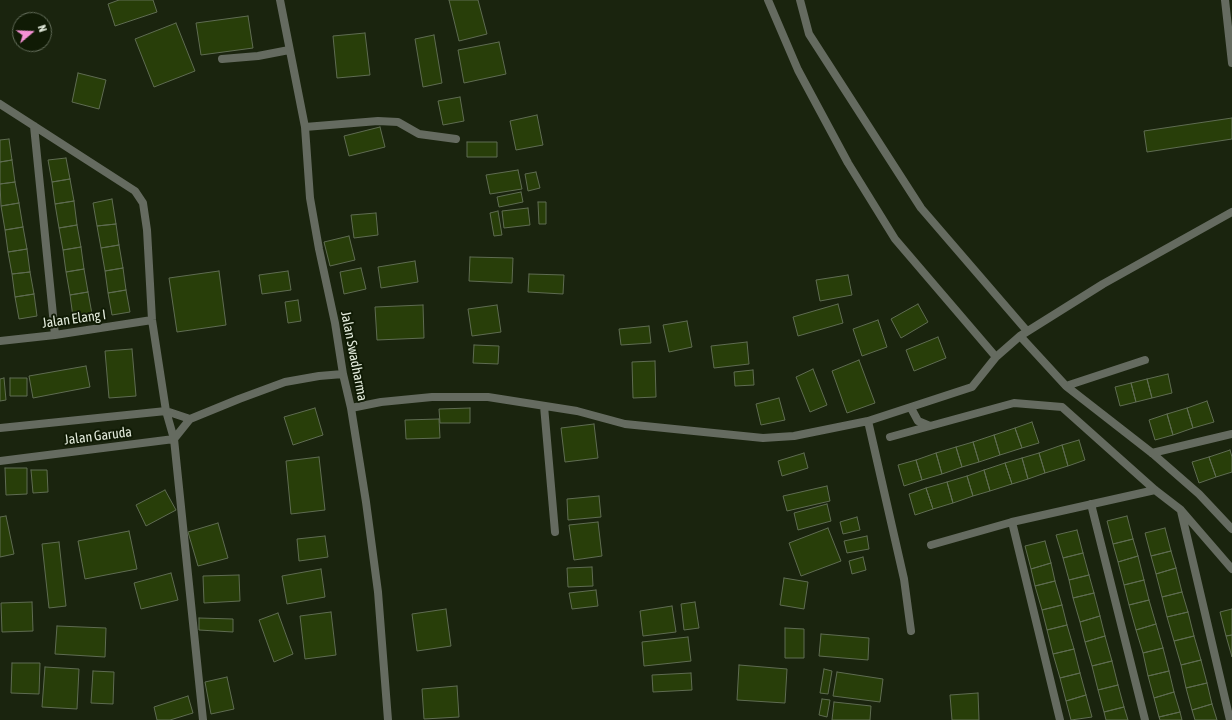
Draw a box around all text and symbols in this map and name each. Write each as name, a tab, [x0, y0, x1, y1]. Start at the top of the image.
north arrow	[12, 12, 52, 52]
text: N	[36, 23, 49, 33]
street label: Jalan Elang I	[41, 306, 107, 332]
street label: Jalan Swadharma	[337, 310, 371, 402]
street label: Jalan Garuda	[63, 424, 133, 448]

